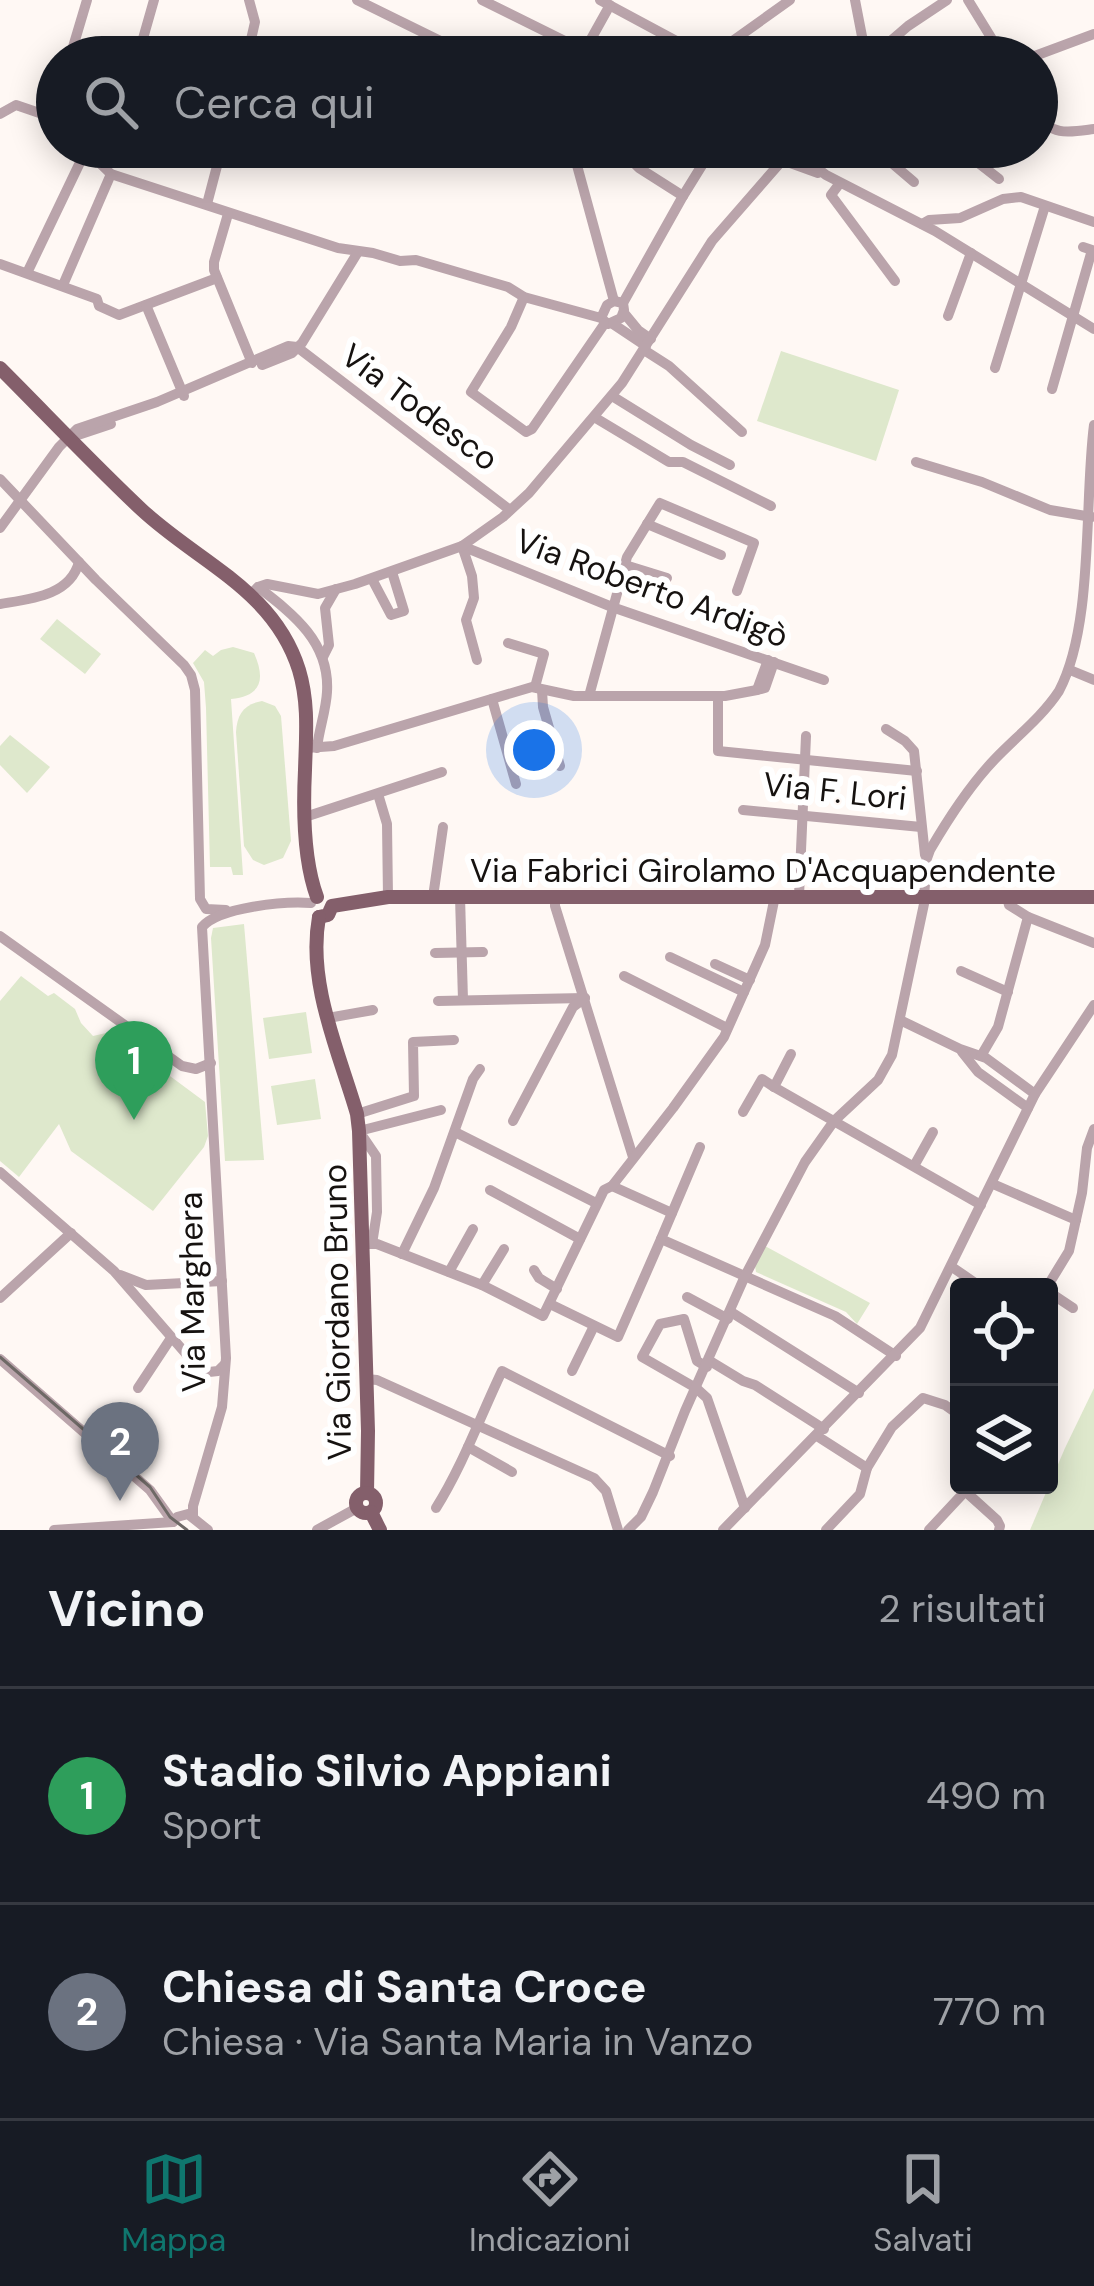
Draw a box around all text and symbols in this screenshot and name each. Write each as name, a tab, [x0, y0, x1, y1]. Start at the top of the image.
search box	[36, 36, 1058, 168]
icon: search	[78, 69, 144, 135]
text: Cerca qui	[174, 73, 375, 132]
street label: Via Todesco	[333, 334, 507, 480]
street label: Via Roberto Ardigò	[510, 519, 794, 657]
your location	[504, 720, 564, 780]
street label: Via F. Lori	[761, 762, 909, 820]
street label: Via Fabrici Girolamo D'Acquapendente	[470, 849, 1056, 892]
pin: 1	[95, 1021, 173, 1120]
street label: Via Giordano Bruno	[313, 1164, 361, 1460]
street label: Via Marghera	[169, 1191, 215, 1393]
map controls	[950, 1278, 1058, 1494]
button: locate	[950, 1278, 1058, 1386]
button: layers	[950, 1386, 1058, 1494]
pin: 2	[81, 1402, 159, 1501]
text: Vicino	[48, 1575, 206, 1642]
text: 2 risultati	[878, 1583, 1046, 1634]
text: Stadio Silvio Appiani	[162, 1741, 612, 1800]
text: 1	[80, 1770, 94, 1821]
text: 490 m	[926, 1770, 1046, 1821]
text: Sport	[162, 1800, 262, 1851]
text: Chiesa di Santa Croce	[162, 1957, 647, 2016]
text: 2	[76, 1986, 98, 2037]
text: 770 m	[933, 1986, 1046, 2037]
text: Chiesa · Via Santa Maria in Vanzo	[162, 2016, 753, 2067]
tab: Mappa	[121, 2146, 226, 2261]
tab: Indicazioni	[469, 2146, 631, 2261]
tab: Salvati	[873, 2146, 973, 2261]

